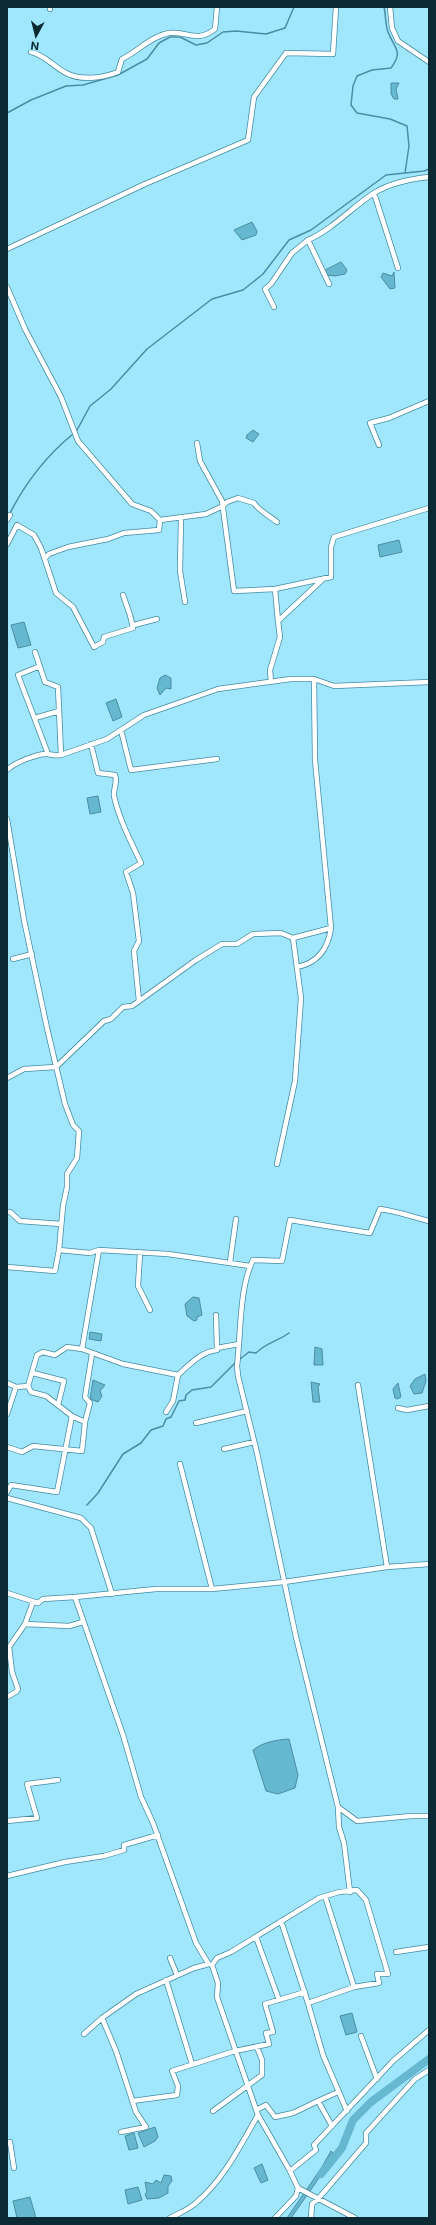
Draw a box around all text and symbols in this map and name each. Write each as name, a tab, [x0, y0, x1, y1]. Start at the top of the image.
north arrow	[16, 16, 56, 56]
text: N	[30, 38, 40, 53]

